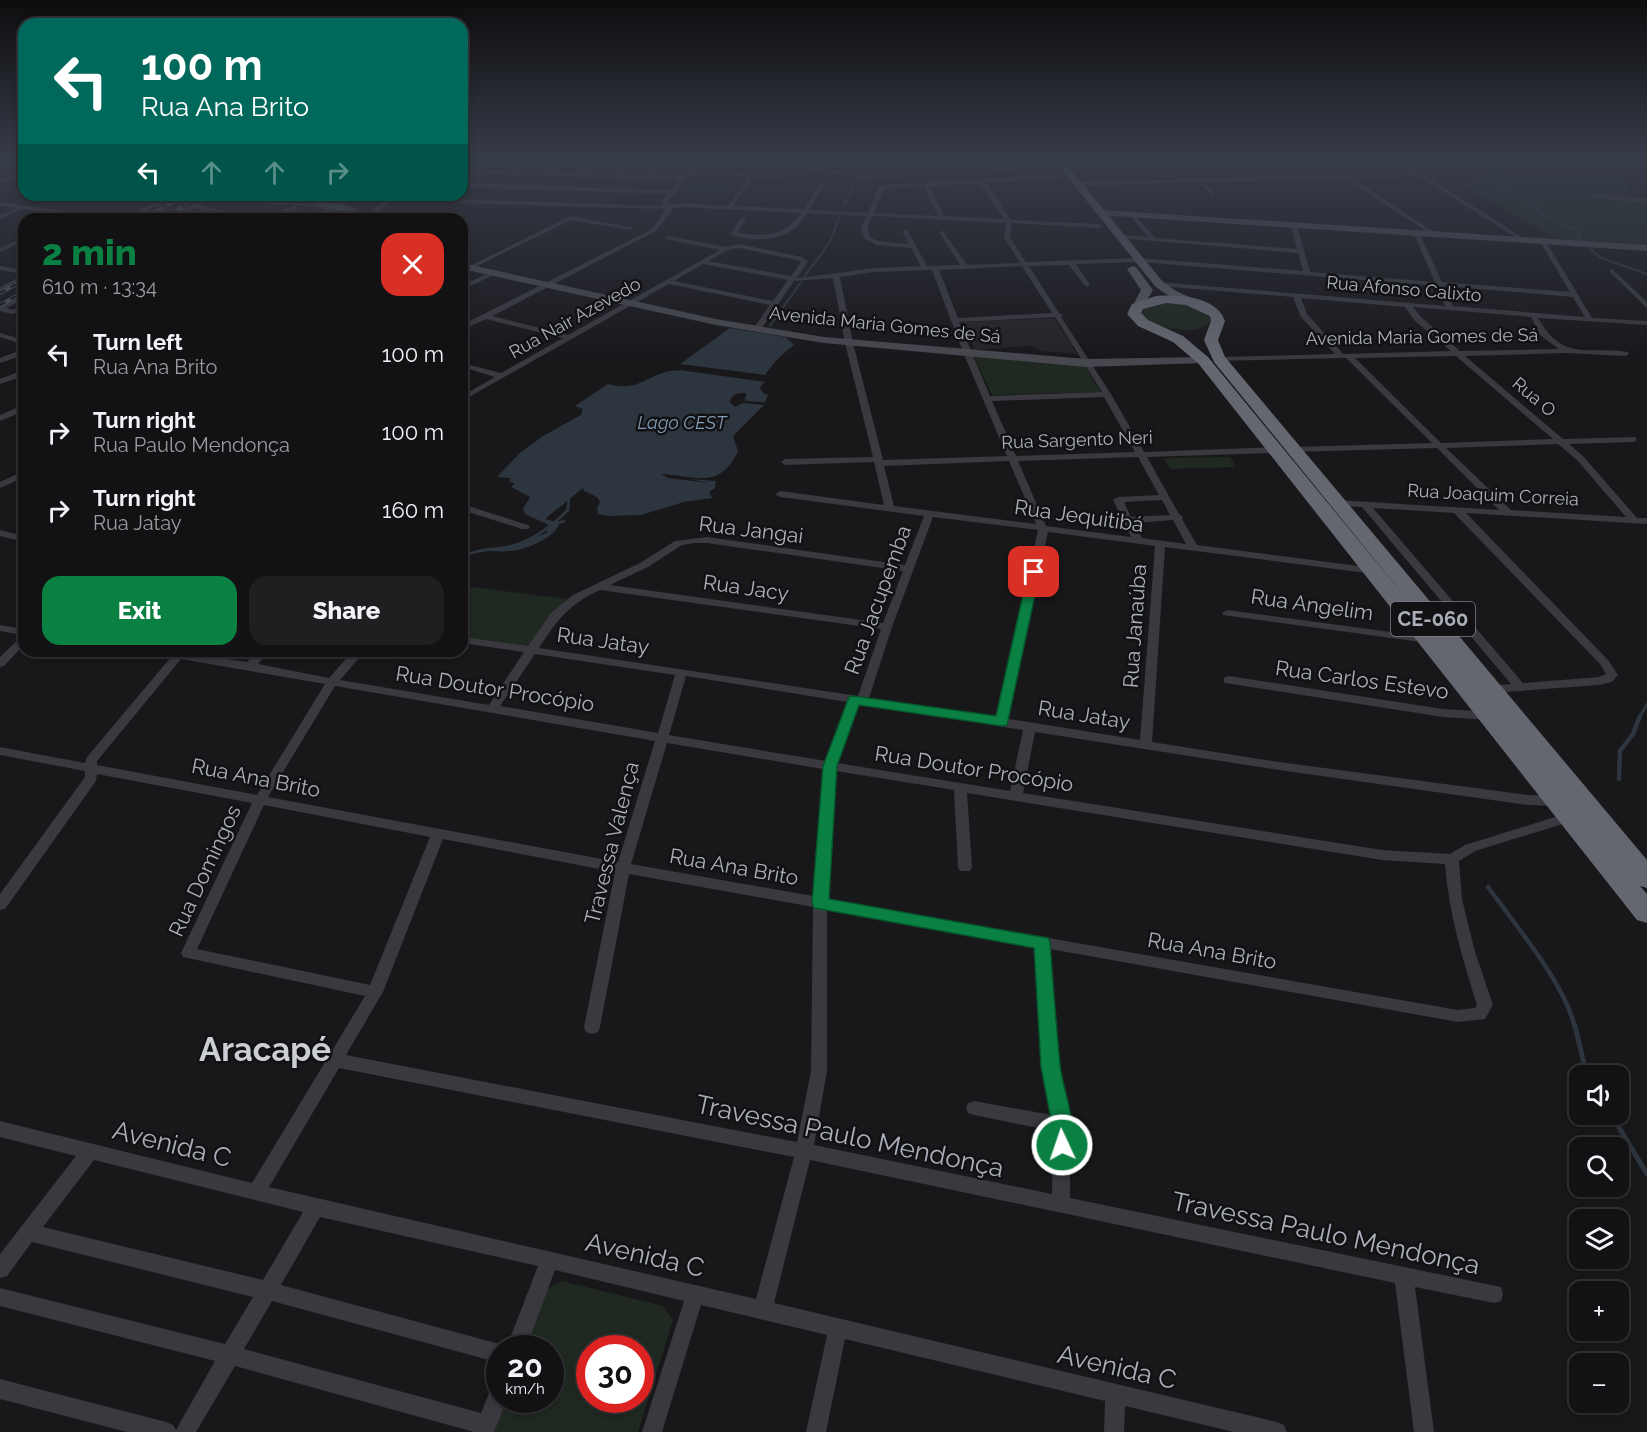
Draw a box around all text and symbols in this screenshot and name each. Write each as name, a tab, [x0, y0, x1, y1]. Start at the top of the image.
text: 100 m	[141, 41, 263, 90]
icon: left	[42, 42, 120, 120]
text: Rua Ana Brito	[141, 91, 309, 122]
icon: left	[132, 156, 165, 189]
icon: ahead	[195, 156, 228, 189]
icon: ahead	[258, 156, 291, 189]
icon: right	[321, 156, 354, 189]
text: 2 min	[42, 231, 137, 273]
button: close	[381, 233, 444, 296]
street label: Rua Afonso Calixto	[1326, 271, 1483, 306]
street label: Rua Nair Azevedo	[505, 273, 644, 362]
text: 610 m · 13:34	[42, 275, 157, 299]
street label: Avenida Maria Gomes de Sá	[768, 302, 1002, 347]
street label: Avenida Maria Gomes de Sá	[1305, 324, 1538, 349]
text: Turn left	[93, 329, 183, 355]
icon: left	[42, 338, 75, 371]
text: 100 m	[382, 341, 444, 367]
text: Rua Ana Brito	[93, 355, 217, 379]
street label: Rua O	[1508, 372, 1560, 421]
text: Turn right	[93, 407, 196, 433]
water label: Lago CEST	[638, 412, 728, 433]
icon: right	[42, 416, 75, 449]
text: 100 m	[382, 419, 444, 445]
street label: Rua Sargento Neri	[1001, 426, 1153, 453]
text: Rua Paulo Mendonça	[93, 433, 290, 457]
street label: Rua Joaquim Correia	[1407, 480, 1579, 509]
text: Turn right	[93, 485, 196, 511]
icon: right	[42, 494, 75, 527]
street label: Rua Jequitibá	[1013, 494, 1145, 537]
text: 160 m	[382, 497, 444, 523]
text: Rua Jatay	[93, 511, 182, 535]
street label: Rua Jangai	[697, 511, 805, 548]
street label: Rua Jacupemba	[839, 522, 916, 678]
pin	[1008, 546, 1059, 597]
icon: arrive	[1017, 555, 1050, 588]
street label: Rua Janaúba	[1118, 563, 1151, 689]
street label: Rua Jacy	[702, 569, 791, 606]
button: Exit	[42, 576, 237, 645]
button: Share	[249, 576, 444, 645]
street label: Rua Angelim	[1249, 584, 1375, 625]
road number: CE-060	[1391, 602, 1475, 636]
street label: Rua Jatay	[555, 622, 651, 659]
street label: Rua Carlos Estevo	[1274, 655, 1450, 704]
street label: Rua Doutor Procópio	[394, 660, 596, 717]
street label: Rua Jatay	[1036, 695, 1132, 734]
street label: Rua Doutor Procópio	[873, 740, 1075, 797]
street label: Rua Ana Brito	[190, 753, 323, 802]
street label: Travessa Valença	[579, 759, 644, 927]
street label: Rua Domingos	[163, 801, 246, 940]
street label: Rua Ana Brito	[668, 843, 801, 890]
street label: Rua Ana Brito	[1146, 927, 1279, 974]
district label: Aracapé	[199, 1030, 331, 1069]
map controls	[1569, 1065, 1629, 1413]
button: sound	[1569, 1065, 1629, 1125]
street label: Travessa Paulo Mendonça	[693, 1089, 1007, 1183]
position arrow	[1030, 1113, 1094, 1177]
street label: Avenida C	[110, 1115, 234, 1173]
button: search	[1569, 1137, 1629, 1197]
street label: Travessa Paulo Mendonça	[1169, 1186, 1483, 1280]
button: layers	[1569, 1209, 1629, 1269]
street label: Avenida C	[583, 1227, 707, 1283]
button: +	[1569, 1281, 1629, 1341]
speed limit sign: 30	[576, 1335, 654, 1413]
street label: Avenida C	[1055, 1339, 1179, 1395]
text: 20	[507, 1349, 543, 1384]
button: −	[1569, 1353, 1629, 1413]
text: km/h	[505, 1380, 545, 1398]

